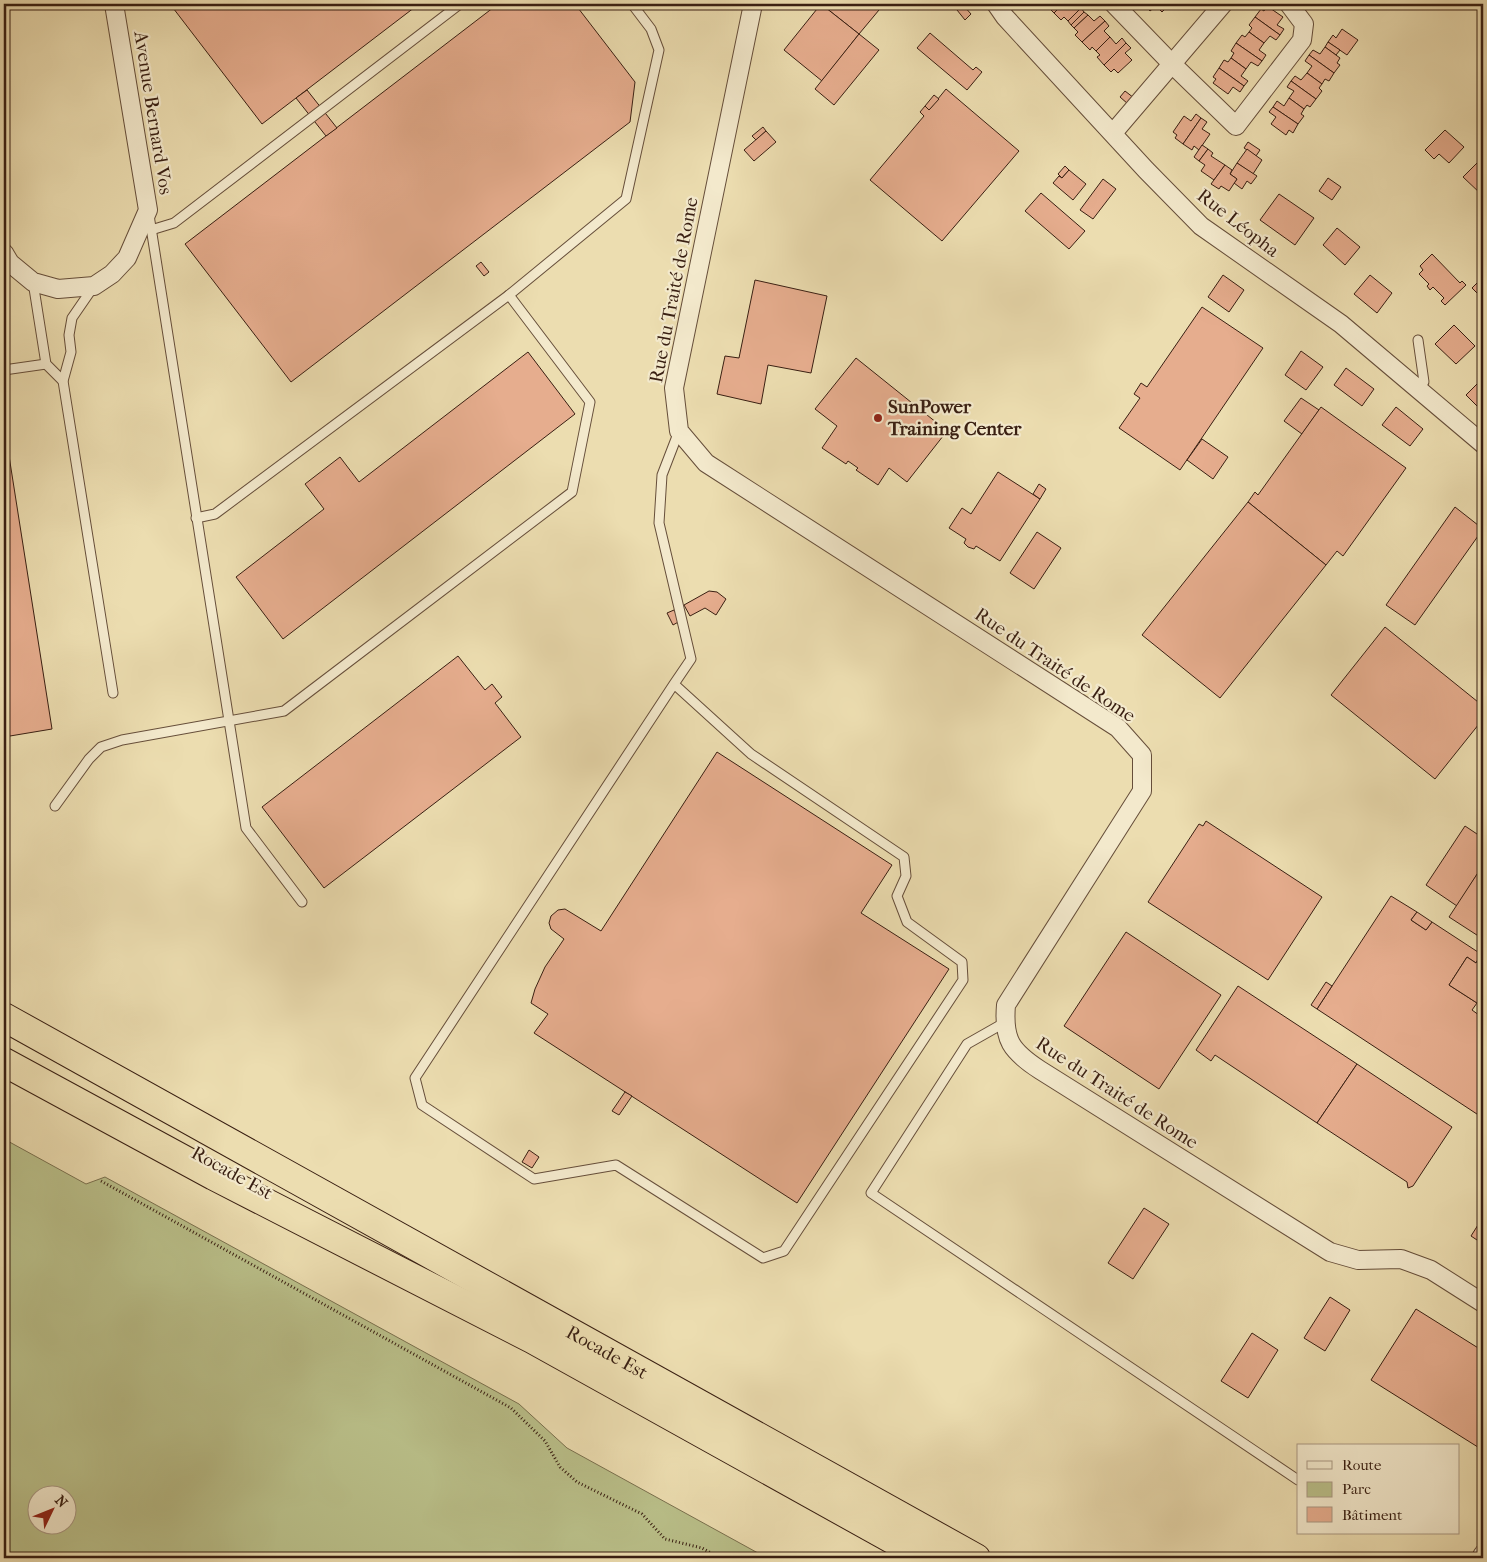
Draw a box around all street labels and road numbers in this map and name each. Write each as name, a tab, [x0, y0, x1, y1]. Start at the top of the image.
street label: Avenue Bernard Vos	[129, 29, 177, 196]
street label: Rue Léopha	[1193, 184, 1283, 262]
street label: Rue du Traité de Rome	[645, 195, 703, 385]
street label: Rue du Traité de Rome	[971, 603, 1139, 727]
street label: Rue du Traité de Rome	[1032, 1032, 1202, 1154]
street label: Rocade Est	[188, 1142, 277, 1204]
street label: Rocade Est	[562, 1321, 652, 1384]

